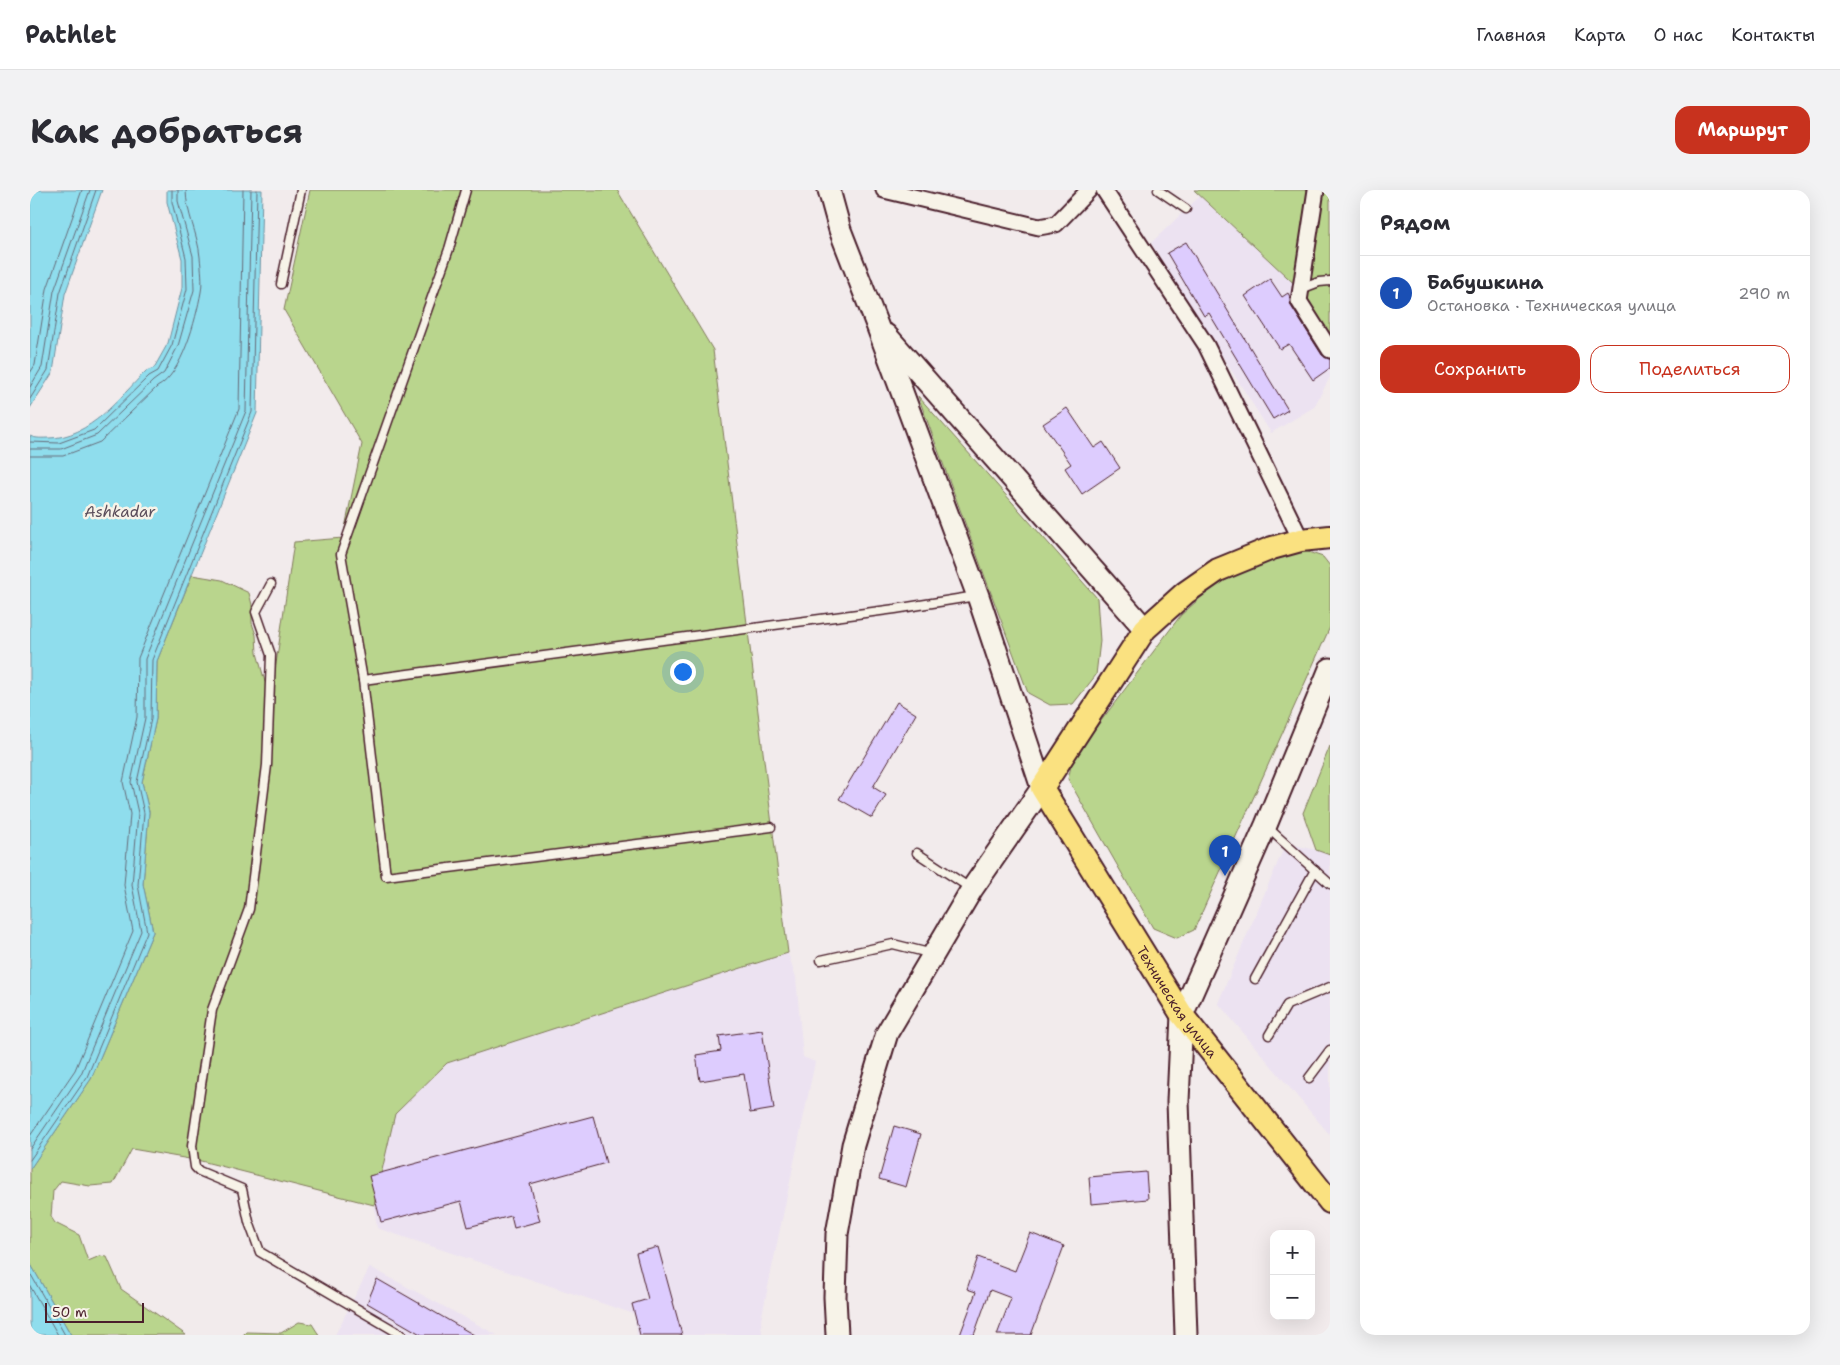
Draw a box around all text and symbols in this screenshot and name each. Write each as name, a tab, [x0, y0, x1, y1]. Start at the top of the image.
text: Pathlet	[25, 19, 116, 51]
text: Главная	[1476, 23, 1546, 47]
text: Карта	[1574, 23, 1626, 47]
text: О нас	[1654, 23, 1703, 47]
text: Контакты	[1731, 23, 1815, 47]
button: Маршрут	[1675, 106, 1810, 154]
text: Как добраться	[30, 107, 303, 154]
text: Рядом	[1380, 209, 1450, 237]
text: Бабушкина	[1427, 270, 1544, 295]
text: 1	[1392, 283, 1400, 304]
text: 290 m	[1738, 283, 1790, 304]
text: Остановка · Техническая улица	[1427, 295, 1676, 316]
button: Сохранить	[1380, 345, 1580, 393]
button: Поделиться	[1590, 345, 1790, 393]
water label: Ashkadar	[85, 502, 156, 522]
your location	[670, 659, 696, 685]
pin: 1	[1209, 835, 1241, 876]
street label: Техническая улица	[1132, 942, 1222, 1062]
map controls	[1270, 1230, 1315, 1320]
button: +	[1270, 1230, 1315, 1275]
button: −	[1270, 1275, 1315, 1320]
scale bar	[45, 1300, 144, 1323]
text: 50 m	[52, 1303, 87, 1321]

